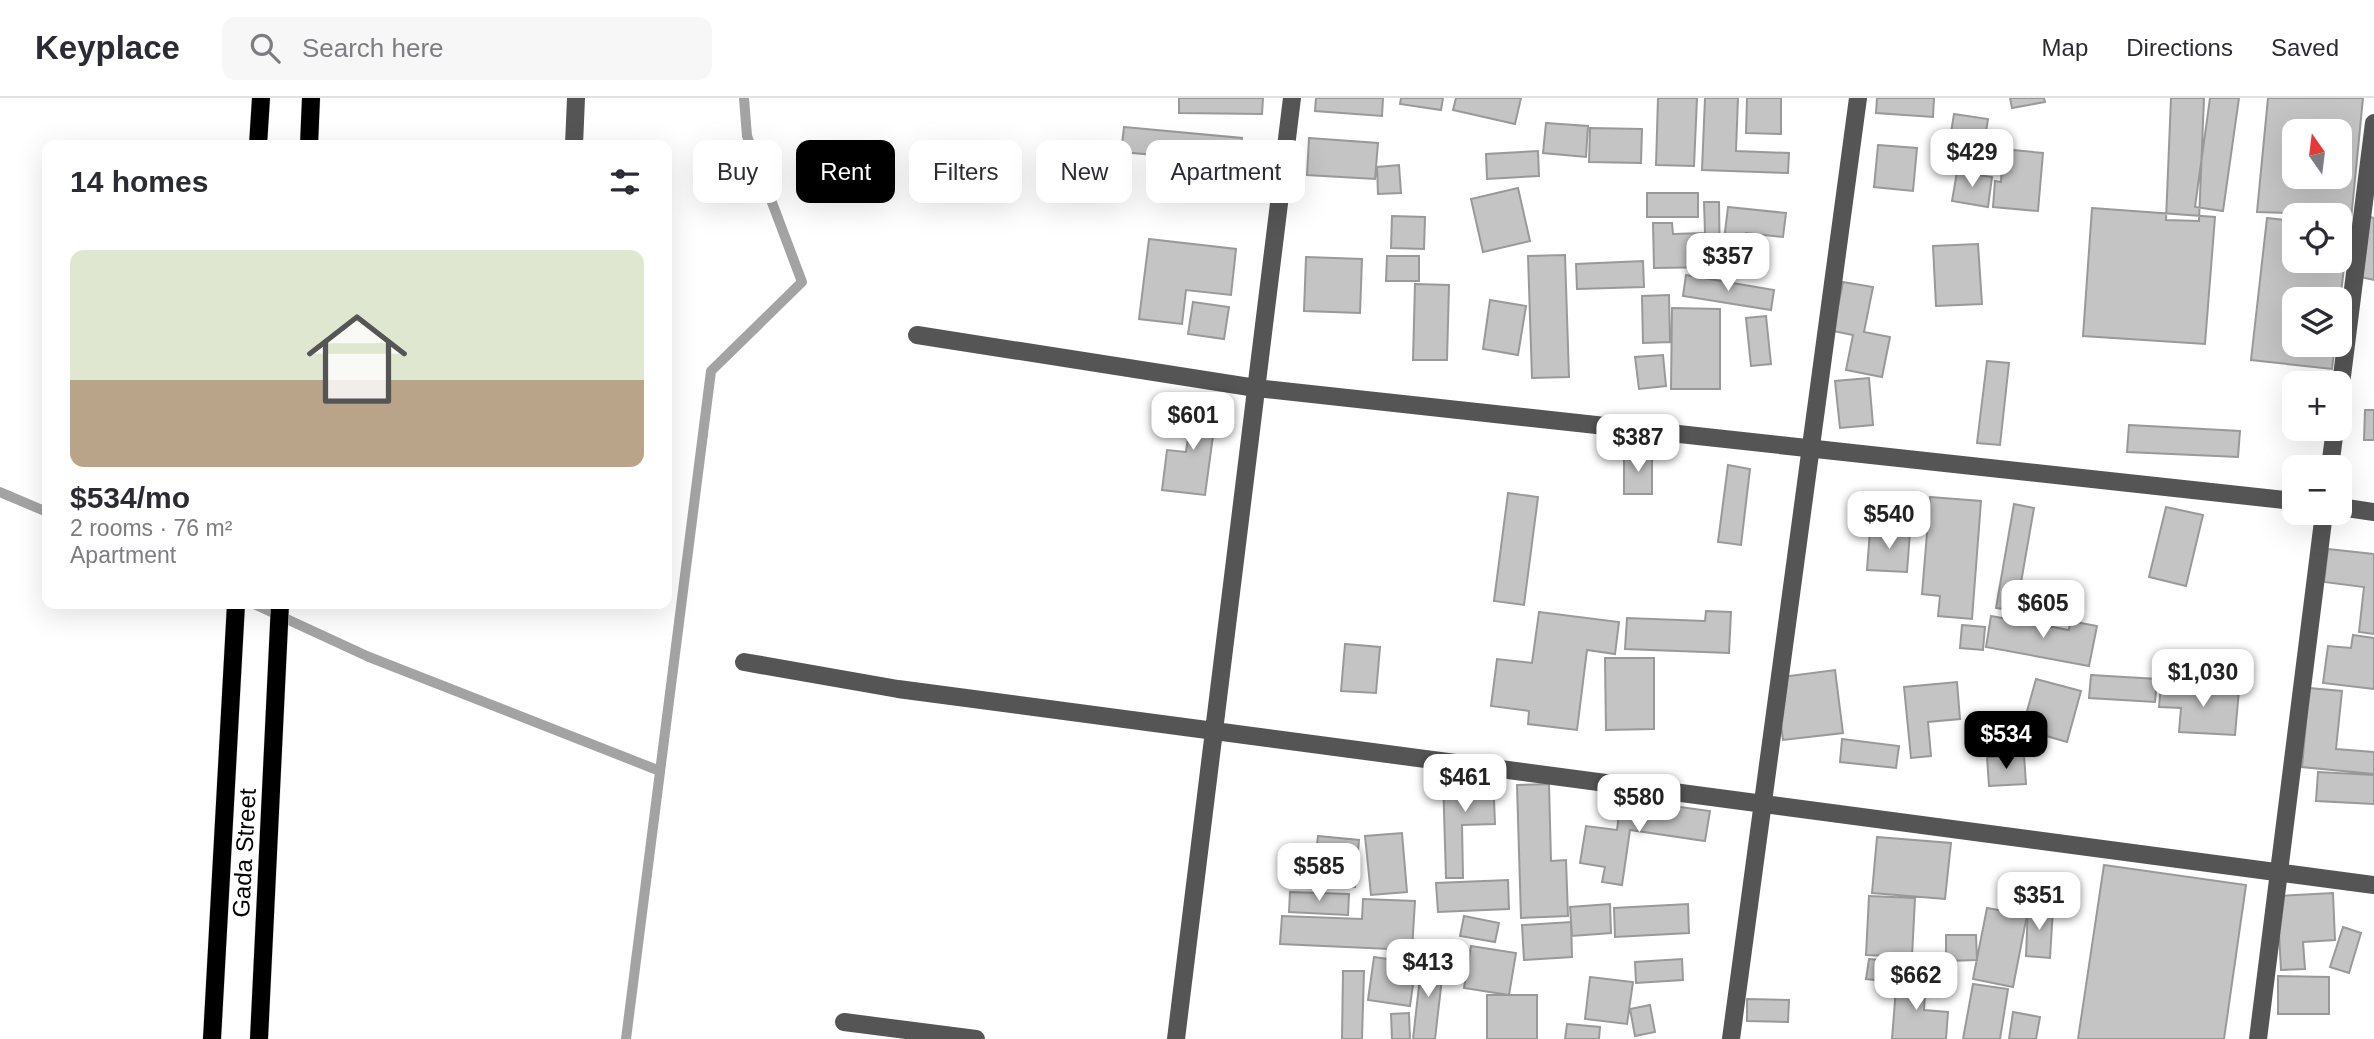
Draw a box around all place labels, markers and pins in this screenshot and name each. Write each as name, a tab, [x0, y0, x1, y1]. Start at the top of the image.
pin: $429	[1931, 130, 2013, 189]
pin: $357	[1687, 234, 1769, 293]
pin: $601	[1152, 392, 1234, 452]
pin: $387	[1597, 414, 1679, 474]
pin: $540	[1848, 491, 1930, 551]
pin: $605	[2002, 580, 2084, 640]
pin: $1,030	[2146, 650, 2260, 709]
pin: $534	[1965, 712, 2047, 771]
pin: $461	[1424, 754, 1506, 814]
pin: $580	[1598, 774, 1680, 834]
pin: $585	[1278, 844, 1360, 903]
pin: $351	[1998, 872, 2080, 932]
pin: $413	[1387, 940, 1469, 999]
pin: $662	[1875, 953, 1957, 1012]

